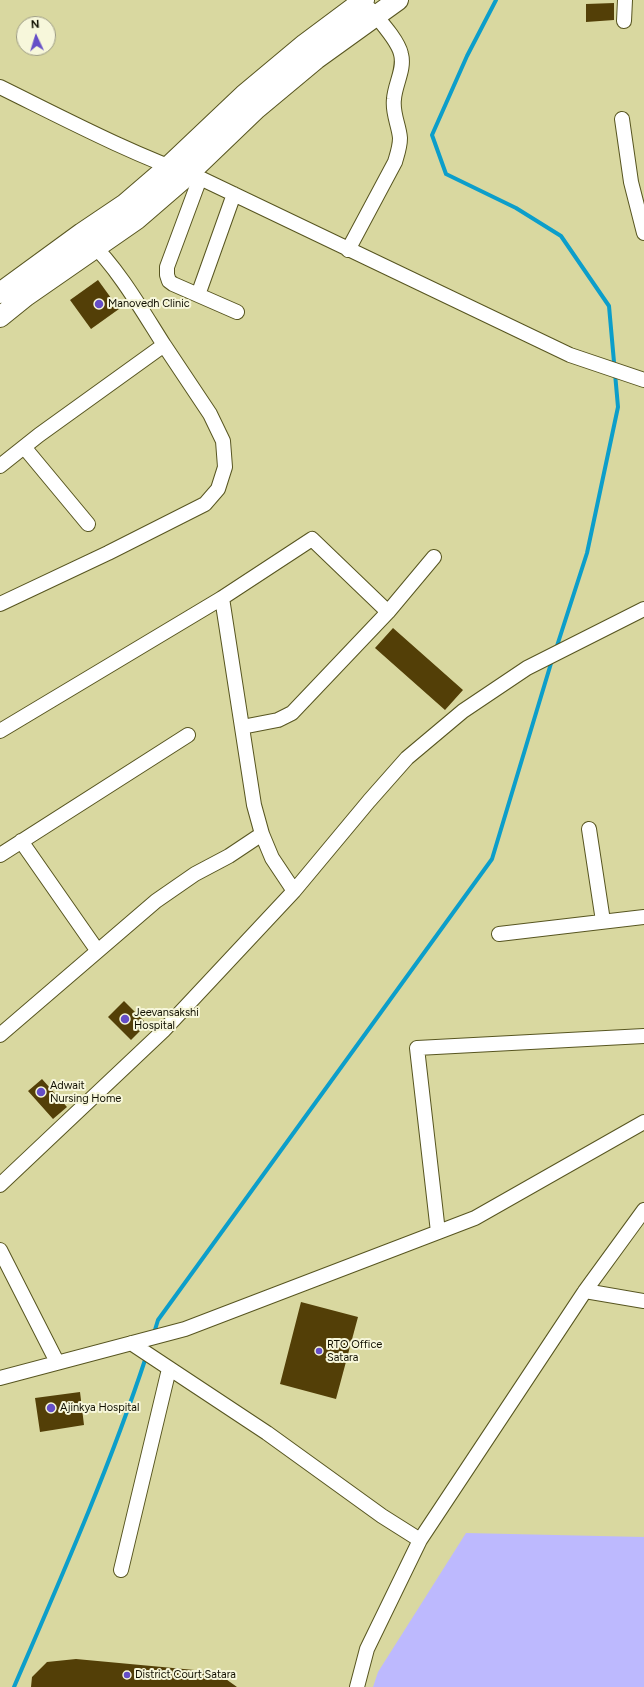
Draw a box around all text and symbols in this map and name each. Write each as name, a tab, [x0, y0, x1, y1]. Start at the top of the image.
north arrow	[16, 16, 56, 56]
text: N	[30, 18, 40, 31]
place label: Manovedh Clinic	[108, 297, 190, 311]
marker: Manovedh Clinic	[93, 298, 105, 310]
place label: Jeevansakshi Hospital	[134, 1006, 199, 1032]
marker: Jeevansakshi Hospital	[119, 1013, 131, 1025]
place label: Adwait Nursing Home	[50, 1079, 121, 1105]
marker: Adwait Nursing Home	[35, 1086, 47, 1098]
place label: RTO Office Satara	[327, 1338, 382, 1364]
marker: RTO Office Satara	[314, 1346, 324, 1356]
place label: Ajinkya Hospital	[60, 1401, 139, 1415]
marker: Ajinkya Hospital	[45, 1402, 57, 1414]
place label: District Court Satara	[135, 1668, 236, 1682]
marker: District Court Satara	[122, 1670, 132, 1680]

